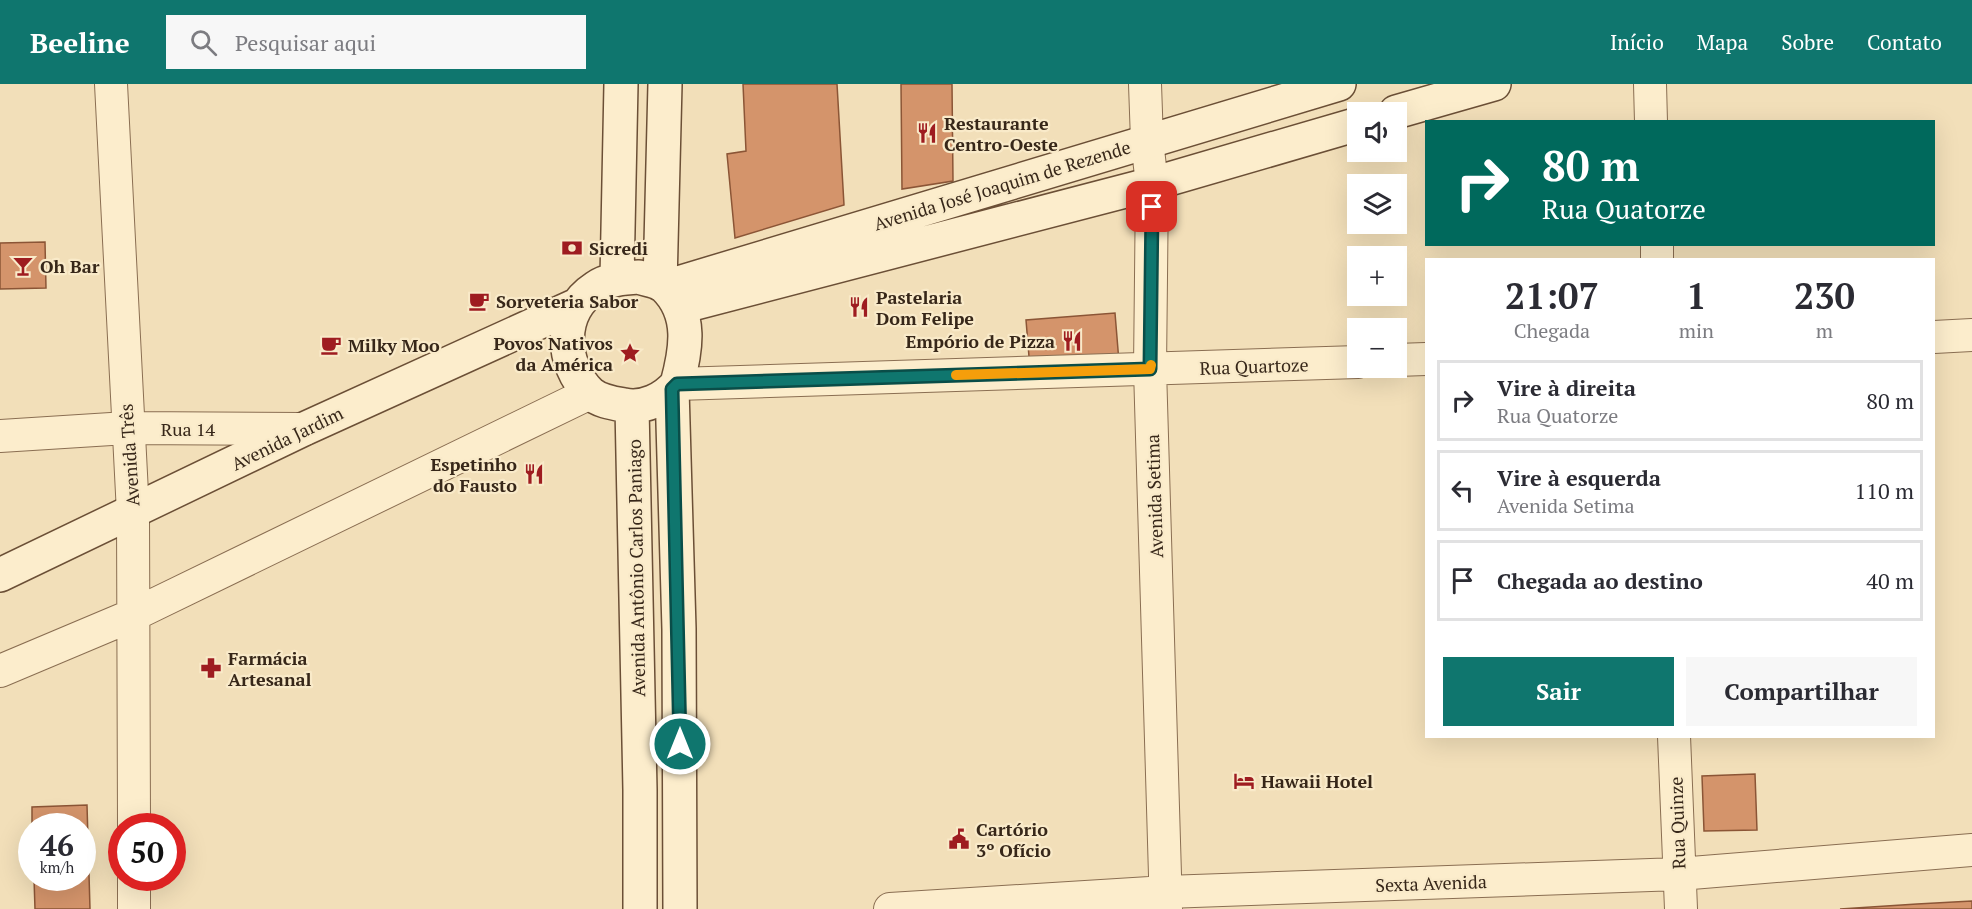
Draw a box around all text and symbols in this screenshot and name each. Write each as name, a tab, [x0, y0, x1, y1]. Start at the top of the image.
search box	[166, 15, 586, 69]
text: Beeline	[30, 24, 130, 61]
icon: search	[187, 26, 220, 59]
text: Pesquisar aqui	[235, 28, 376, 57]
text: Início	[1610, 28, 1664, 56]
text: Mapa	[1697, 28, 1748, 56]
text: Sobre	[1781, 28, 1834, 56]
text: Contato	[1867, 28, 1942, 56]
map controls	[1347, 102, 1407, 378]
button: sound	[1347, 102, 1407, 162]
place label: Restaurante Centro-Oeste	[944, 111, 1058, 156]
restaurant icon: Restaurante Centro-Oeste	[915, 121, 939, 145]
street label: Avenida José Joaquim de Rezende	[871, 134, 1133, 236]
text: 80 m	[1542, 137, 1640, 193]
icon: right	[1443, 144, 1521, 222]
button: layers	[1347, 174, 1407, 234]
pin	[1126, 181, 1177, 232]
icon: arrive	[1135, 190, 1168, 223]
text: Rua Quatorze	[1542, 191, 1706, 227]
bank icon: Sicredi	[560, 236, 584, 260]
place label: Sicredi	[589, 236, 648, 260]
button: +	[1347, 246, 1407, 306]
bar icon: Oh Bar	[11, 254, 35, 278]
place label: Oh Bar	[40, 254, 100, 278]
text: 21:07	[1505, 272, 1599, 319]
text: 1	[1686, 272, 1707, 319]
text: 230	[1794, 272, 1855, 319]
place label: Pastelaria Dom Felipe	[876, 285, 974, 330]
cafe icon: Sorveteria Sabor	[467, 289, 491, 313]
place label: Sorveteria Sabor	[496, 289, 639, 313]
restaurant icon: Pastelaria Dom Felipe	[847, 295, 871, 319]
text: Chegada	[1514, 317, 1590, 344]
text: min	[1679, 317, 1714, 344]
text: m	[1816, 317, 1833, 344]
button: −	[1347, 318, 1407, 378]
place label: Empório de Pizza	[905, 329, 1055, 353]
restaurant icon: Empório de Pizza	[1060, 329, 1084, 353]
place label: Povos Nativos da América	[493, 331, 613, 376]
cafe icon: Milky Moo	[319, 333, 343, 357]
place label: Milky Moo	[348, 333, 440, 357]
place icon: Povos Nativos da América	[618, 341, 642, 365]
street label: Rua Quartoze	[1199, 352, 1309, 380]
text: Vire à direita	[1497, 373, 1636, 402]
icon: right	[1446, 384, 1479, 417]
text: 80 m	[1866, 386, 1914, 415]
street label: Avenida Jardim	[227, 400, 347, 475]
text: Rua Quatorze	[1497, 402, 1618, 429]
street label: Avenida Três	[113, 403, 145, 507]
street label: Rua 14	[161, 417, 216, 441]
street label: Avenida Setima	[1140, 434, 1168, 558]
street label: Avenida Antônio Carlos Paniago	[622, 439, 650, 697]
place label: Espetinho do Fausto	[430, 452, 517, 497]
restaurant icon: Espetinho do Fausto	[522, 462, 546, 486]
text: Vire à esquerda	[1497, 463, 1661, 492]
icon: left	[1446, 474, 1479, 507]
text: 110 m	[1854, 476, 1914, 505]
text: Avenida Setima	[1497, 492, 1635, 519]
icon: arrive	[1446, 564, 1479, 597]
text: Chegada ao destino	[1497, 566, 1703, 595]
text: 40 m	[1866, 566, 1914, 595]
place label: Farmácia Artesanal	[228, 646, 312, 691]
pharmacy icon: Farmácia Artesanal	[199, 656, 223, 680]
button: Sair	[1443, 657, 1674, 726]
button: Compartilhar	[1686, 657, 1917, 726]
position arrow	[648, 712, 712, 776]
hotel icon: Hawaii Hotel	[1232, 769, 1256, 793]
place label: Hawaii Hotel	[1261, 769, 1373, 793]
street label: Rua Quinze	[1663, 776, 1691, 870]
speed limit sign: 50	[108, 813, 186, 891]
place label: Cartório 3º Ofício	[976, 817, 1051, 862]
text: 46	[40, 825, 74, 865]
public building icon: Cartório 3º Ofício	[947, 827, 971, 851]
text: km/h	[40, 857, 74, 877]
street label: Sexta Avenida	[1375, 869, 1487, 897]

